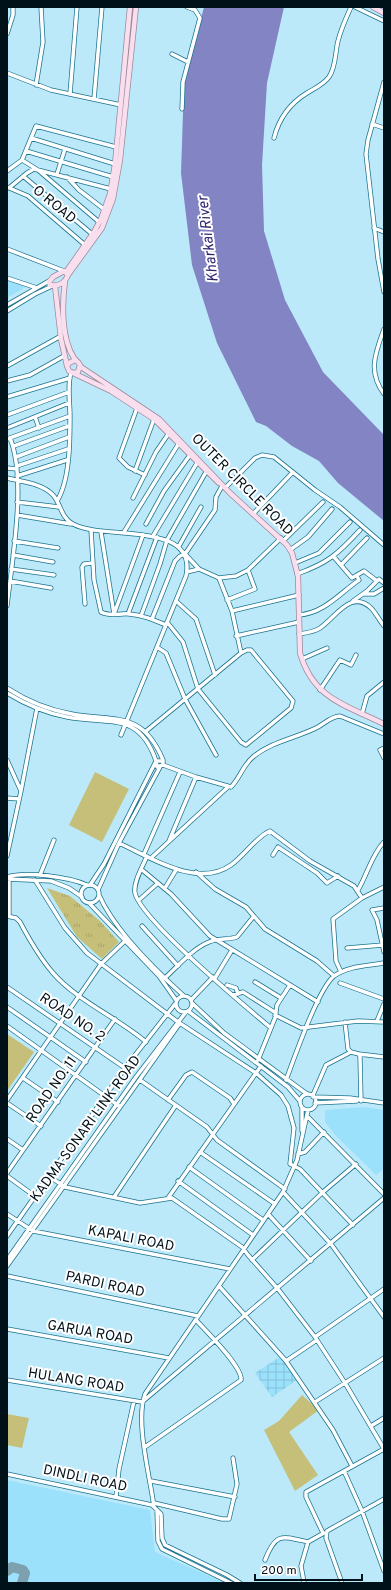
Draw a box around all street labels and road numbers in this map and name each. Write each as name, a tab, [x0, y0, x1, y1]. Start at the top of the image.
street label: O ROAD	[29, 182, 79, 228]
street label: OUTER CIRCLE ROAD	[188, 431, 296, 539]
street label: ROAD NO. 2	[36, 990, 108, 1046]
street label: KADMA SONARI LINK ROAD	[27, 1052, 145, 1206]
street label: ROAD NO. 11	[23, 1053, 81, 1127]
street label: KAPALI ROAD	[86, 1222, 176, 1256]
street label: PARDI ROAD	[64, 1268, 146, 1302]
street label: GARUA ROAD	[46, 1317, 134, 1349]
street label: HULANG ROAD	[27, 1365, 125, 1397]
street label: DINDLI ROAD	[41, 1462, 129, 1496]

